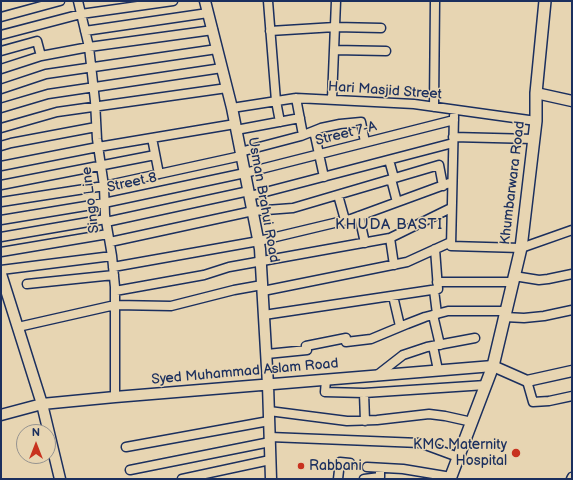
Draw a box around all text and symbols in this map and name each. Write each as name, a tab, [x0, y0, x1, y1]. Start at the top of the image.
street label: Hari Masjid Street	[328, 79, 442, 103]
street label: Street 7-A	[314, 118, 378, 150]
street label: Khumbarwara Road	[497, 120, 529, 246]
street label: Usman Brahui Road	[244, 136, 282, 264]
street label: Singo Line	[79, 166, 103, 234]
street label: Street 8	[106, 170, 158, 196]
district label: KHUDA BASTI	[335, 216, 443, 234]
street label: Syed Muhammad Aslam Road	[151, 355, 339, 389]
north arrow	[16, 424, 56, 464]
text: N	[32, 426, 40, 439]
place label: KMC Maternity Hospital	[413, 437, 507, 470]
marker: KMC Maternity Hospital	[510, 447, 522, 459]
place label: Rabbani	[309, 458, 362, 474]
marker: Rabbani	[296, 461, 306, 471]

